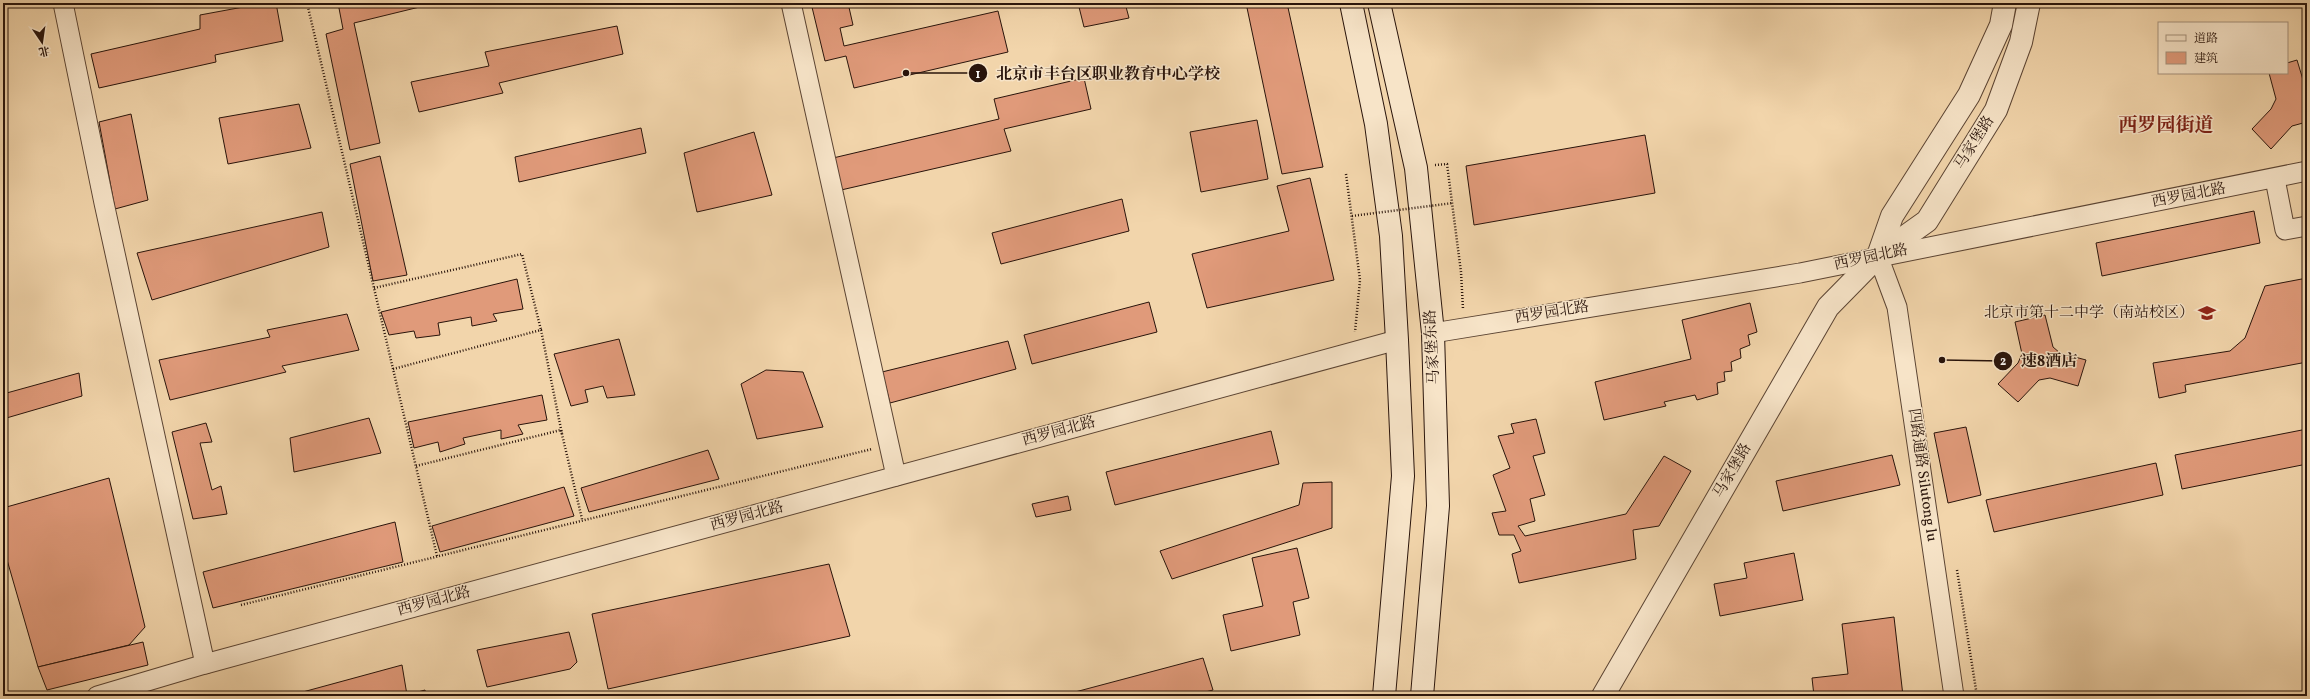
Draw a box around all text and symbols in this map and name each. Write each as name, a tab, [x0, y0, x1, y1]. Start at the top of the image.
north arrow	[22, 22, 62, 62]
legend	[2158, 22, 2288, 74]
text: 道路	[2194, 31, 2218, 47]
text: 北	[37, 42, 51, 59]
text: 建筑	[2194, 51, 2218, 67]
callout: 北京市丰台区职业教育中心学校	[968, 59, 1228, 87]
text: 北京市丰台区职业教育中心学校	[996, 64, 1220, 86]
text: 1	[976, 67, 981, 83]
street label: 马家堡路	[1950, 112, 2000, 174]
district label: 西罗园街道	[2118, 113, 2214, 139]
street label: 西罗园北路	[2150, 179, 2228, 213]
street label: 西罗园北路	[1832, 240, 1910, 276]
street label: 西罗园北路	[1513, 297, 1591, 329]
place label: 北京市第十二中学（南站校区）	[1984, 303, 2194, 324]
school or university icon: 北京市第十二中学（南站校区）	[2197, 303, 2217, 323]
street label: 马家堡东路	[1421, 309, 1445, 385]
callout: 速8酒店	[1993, 347, 2085, 375]
text: 速8酒店	[2021, 351, 2077, 373]
text: 2	[2000, 354, 2006, 370]
street label: 四路通路 Silutong lu	[1902, 407, 1942, 543]
street label: 西罗园北路	[1020, 412, 1098, 452]
street label: 马家堡路	[1709, 440, 1757, 502]
street label: 西罗园北路	[708, 497, 786, 537]
street label: 西罗园北路	[395, 582, 473, 622]

